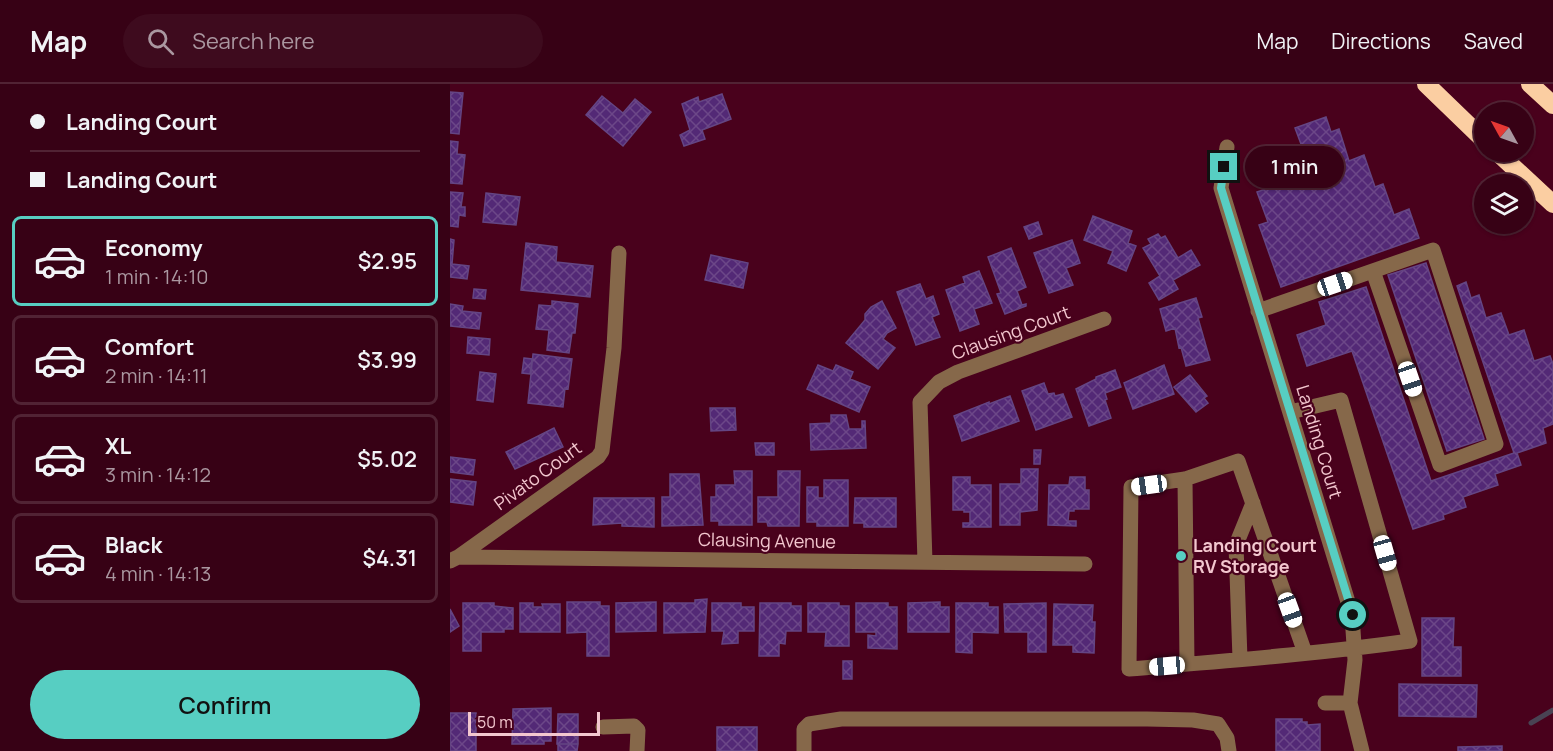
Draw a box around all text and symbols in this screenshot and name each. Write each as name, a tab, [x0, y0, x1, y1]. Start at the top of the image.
search box	[123, 14, 543, 68]
text: Map	[30, 22, 87, 60]
icon: search	[144, 25, 177, 58]
text: Search here	[192, 26, 315, 56]
text: Map	[1257, 27, 1298, 55]
text: Directions	[1331, 27, 1431, 55]
text: Saved	[1464, 27, 1523, 55]
north arrow	[1474, 102, 1534, 162]
map controls	[1474, 102, 1534, 234]
text: Landing Court	[66, 107, 217, 137]
callout: 1 min	[1245, 146, 1344, 188]
route end	[1210, 153, 1237, 180]
text: 1 min	[1271, 153, 1318, 180]
text: Landing Court	[66, 165, 217, 195]
button: layers	[1474, 174, 1534, 234]
text: Economy	[105, 233, 203, 263]
icon: car	[33, 234, 87, 288]
text: $2.95	[358, 246, 417, 276]
text: 1 min · 14:10	[105, 263, 208, 290]
car	[1315, 270, 1355, 298]
street label: Clausing Court	[948, 300, 1073, 365]
text: Comfort	[105, 332, 194, 362]
icon: car	[33, 333, 87, 387]
text: $3.99	[357, 345, 417, 375]
car	[1396, 359, 1424, 399]
text: 2 min · 14:11	[105, 362, 208, 389]
street label: Landing Court	[1291, 382, 1349, 501]
text: XL	[105, 431, 131, 461]
icon: car	[33, 432, 87, 486]
street label: Pivato Court	[489, 435, 586, 515]
text: $5.02	[357, 444, 417, 474]
text: 3 min · 14:12	[105, 461, 211, 488]
car	[1130, 474, 1168, 496]
street label: Clausing Avenue	[698, 527, 836, 553]
text: Black	[105, 530, 162, 560]
icon: car	[33, 531, 87, 585]
place label: Landing Court RV Storage	[1193, 533, 1317, 578]
car	[1371, 533, 1399, 573]
text: $4.31	[362, 543, 417, 573]
marker: Landing Court RV Storage	[1174, 549, 1188, 563]
text: 4 min · 14:13	[105, 560, 211, 587]
car	[1275, 590, 1305, 630]
route start	[1339, 601, 1366, 628]
car	[1148, 655, 1186, 677]
button: Confirm	[30, 670, 420, 739]
scale bar	[468, 709, 600, 736]
text: 50 m	[477, 711, 513, 733]

